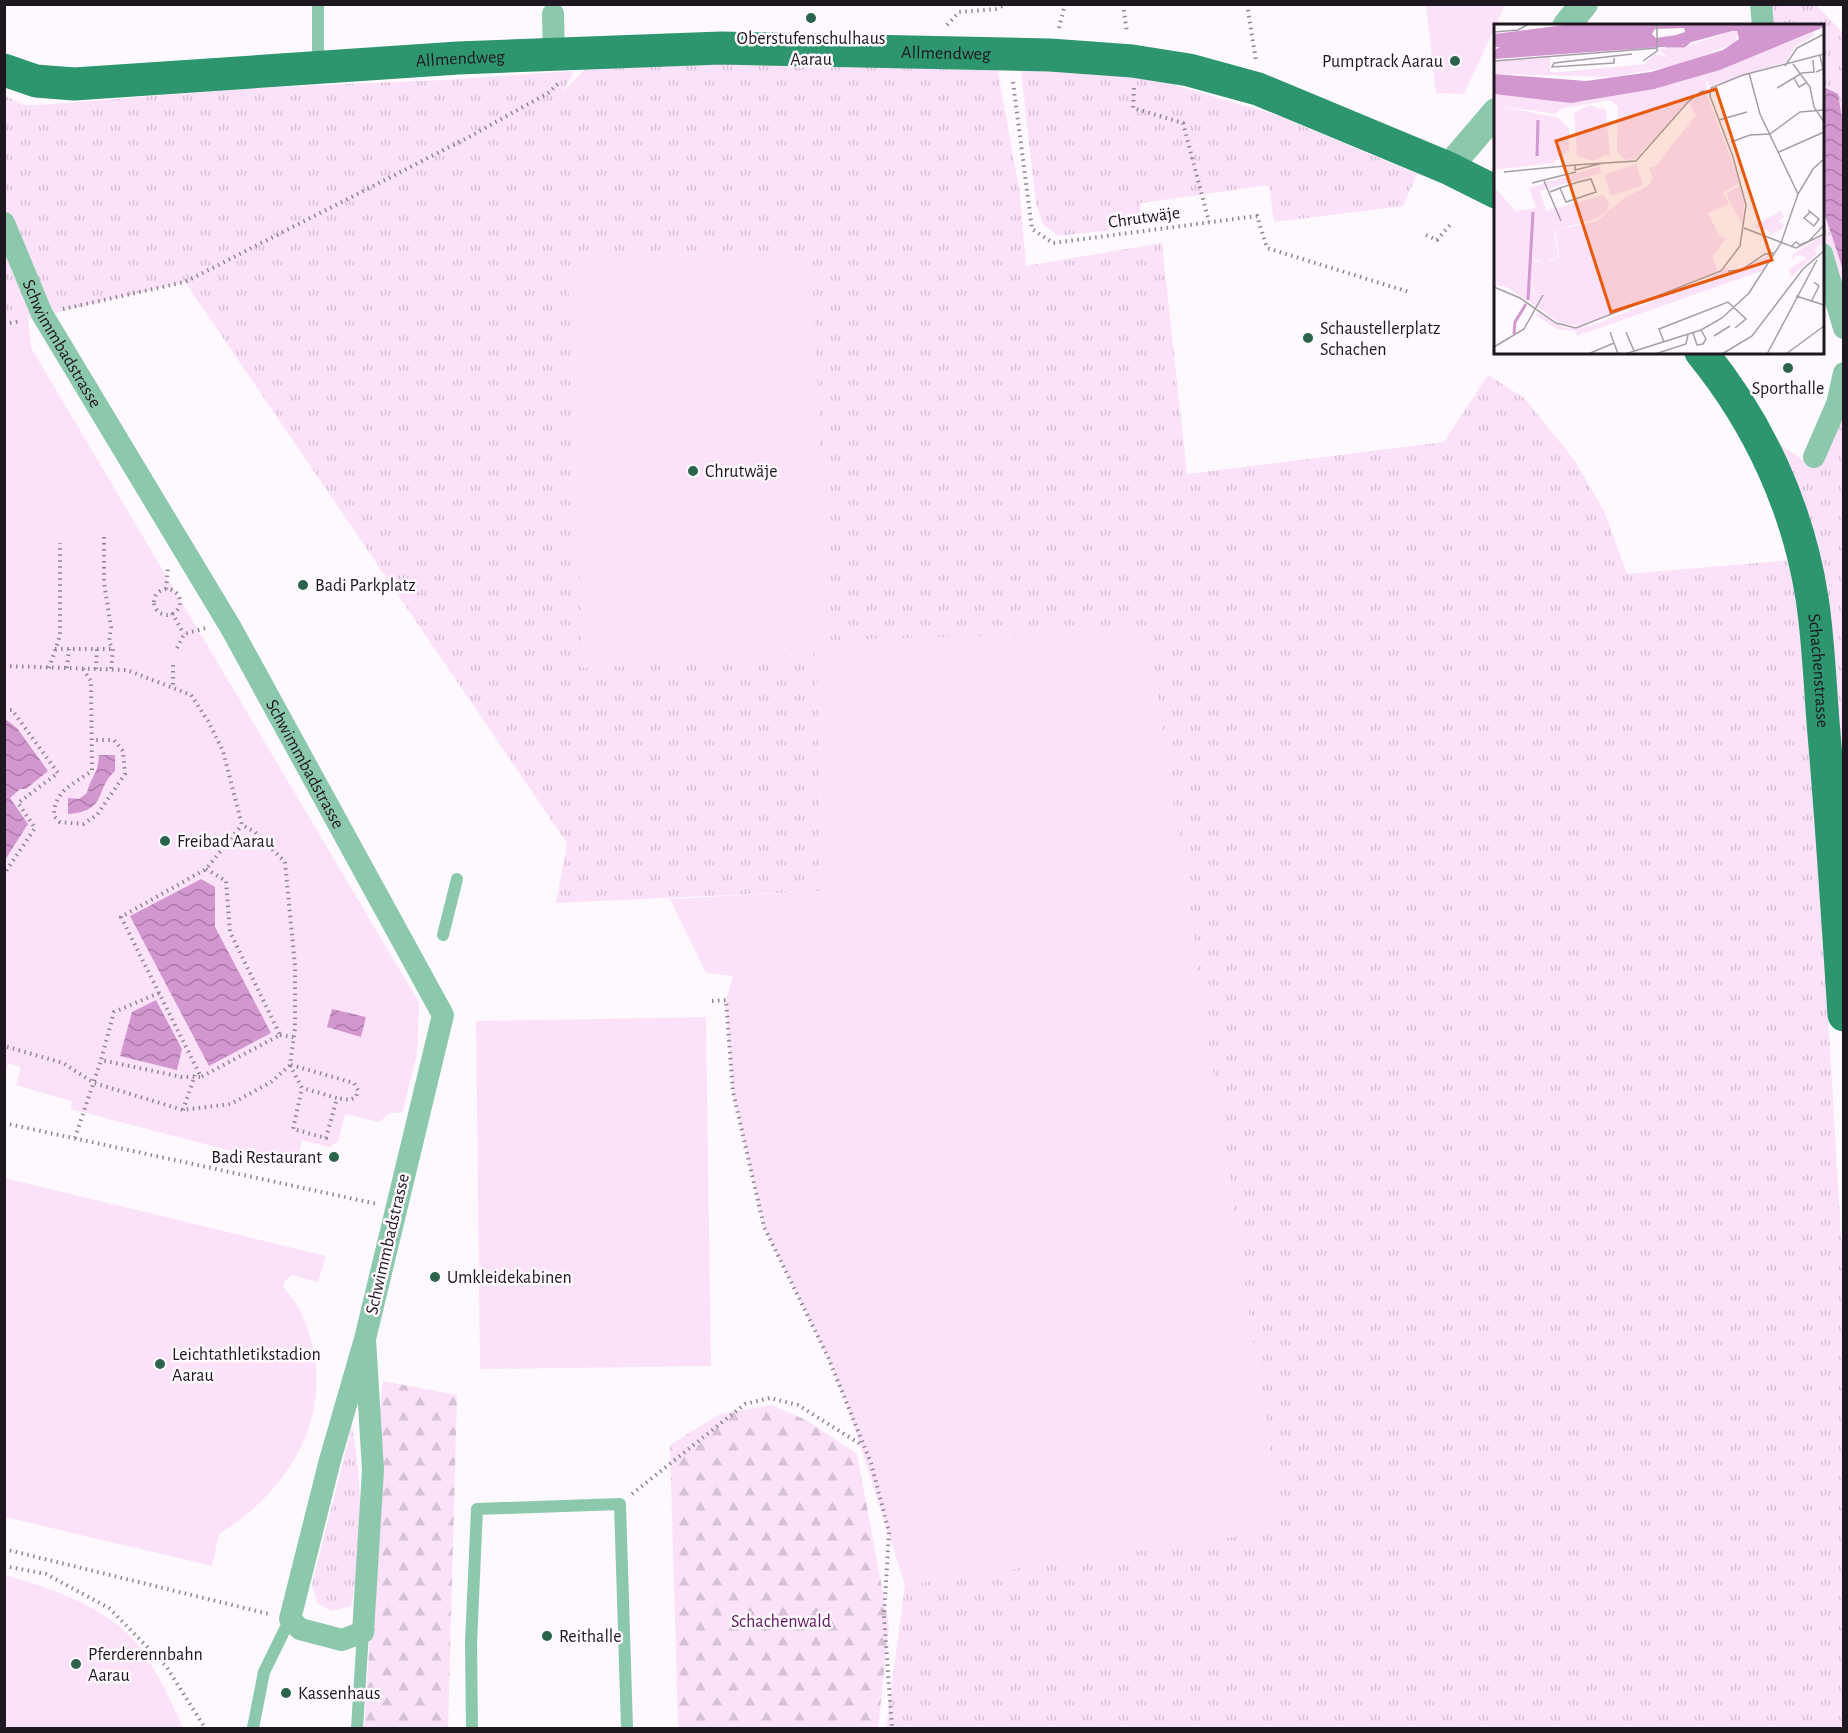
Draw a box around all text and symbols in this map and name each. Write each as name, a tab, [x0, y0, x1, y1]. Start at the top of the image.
marker: Oberstufenschulhaus Aarau	[804, 11, 818, 25]
inset map	[1494, 24, 1824, 354]
place label: Oberstufenschulhaus Aarau	[736, 30, 886, 69]
street label: Allmendweg	[901, 44, 991, 64]
street label: Allmendweg	[415, 48, 505, 71]
place label: Pumptrack Aarau	[1322, 53, 1443, 71]
marker: Pumptrack Aarau	[1448, 54, 1462, 68]
street label: Chrutwäje	[1107, 204, 1181, 232]
street label: Schwimmbadstrasse	[19, 277, 104, 411]
place label: Schaustellerplatz Schachen	[1320, 320, 1440, 359]
marker: Schaustellerplatz Schachen	[1301, 331, 1315, 345]
marker: Sporthalle	[1781, 361, 1795, 375]
place label: Sporthalle	[1752, 380, 1824, 398]
place label: Chrutwäje	[705, 463, 778, 481]
marker: Chrutwäje	[686, 464, 700, 478]
place label: Badi Parkplatz	[315, 577, 416, 595]
marker: Badi Parkplatz	[296, 578, 310, 592]
street label: Schachenstrasse	[1804, 613, 1831, 729]
street label: Schwimmbadstrasse	[262, 697, 347, 832]
place label: Freibad Aarau	[177, 833, 274, 851]
marker: Freibad Aarau	[158, 834, 172, 848]
place label: Badi Restaurant	[211, 1149, 322, 1167]
marker: Badi Restaurant	[327, 1150, 341, 1164]
street label: Schwimmbadstrasse	[363, 1172, 413, 1316]
place label: Umkleidekabinen	[447, 1269, 572, 1287]
marker: Umkleidekabinen	[428, 1270, 442, 1284]
place label: Leichtathletikstadion Aarau	[172, 1346, 321, 1385]
marker: Leichtathletikstadion Aarau	[153, 1357, 167, 1371]
park label: Schachenwald	[731, 1613, 831, 1631]
place label: Reithalle	[559, 1628, 622, 1646]
marker: Reithalle	[540, 1629, 554, 1643]
place label: Pferderennbahn Aarau	[88, 1646, 203, 1685]
marker: Pferderennbahn Aarau	[69, 1657, 83, 1671]
place label: Kassenhaus	[298, 1685, 380, 1703]
marker: Kassenhaus	[279, 1686, 293, 1700]

